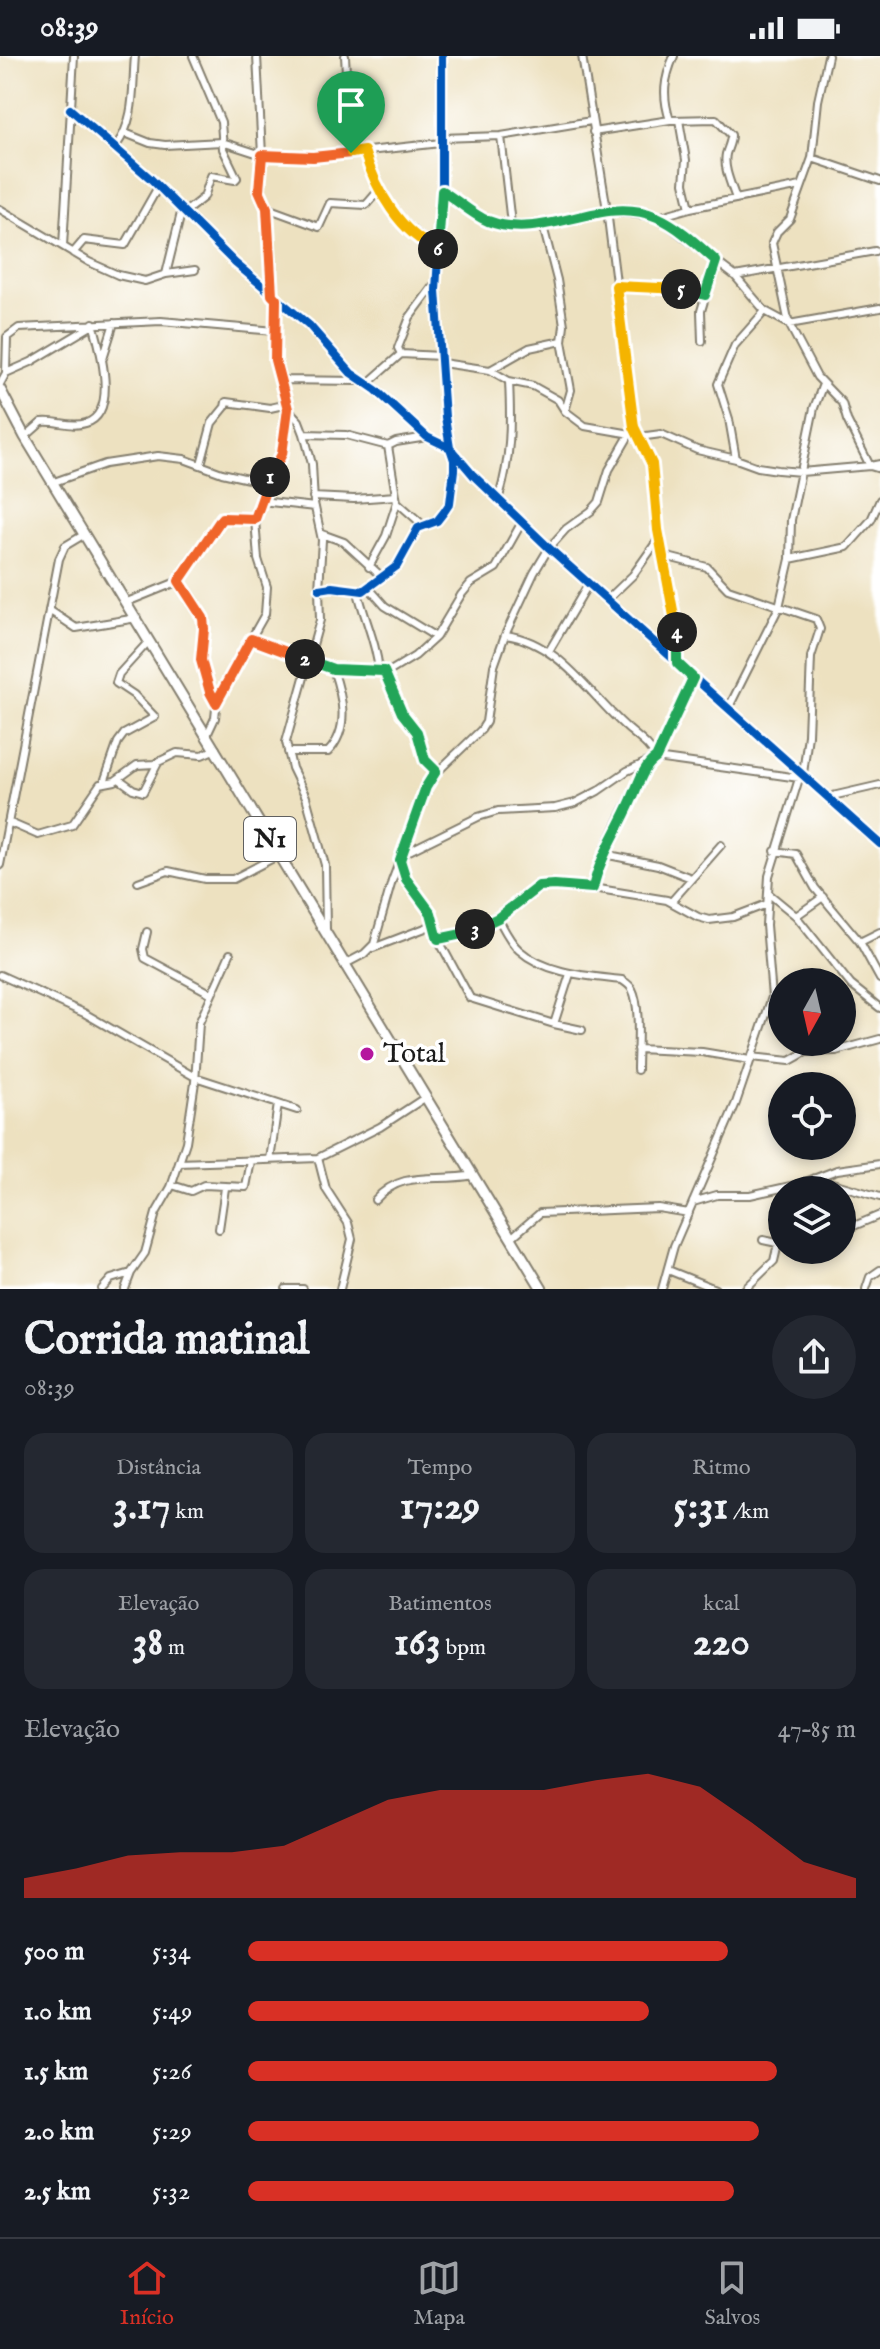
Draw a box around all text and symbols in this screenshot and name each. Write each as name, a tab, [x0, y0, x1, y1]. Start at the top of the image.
text: 08:39	[40, 9, 99, 47]
pin	[317, 71, 385, 153]
icon: arrive	[329, 83, 373, 127]
pin: 6	[418, 229, 458, 269]
text: 6	[433, 235, 443, 263]
pin: 5	[661, 269, 701, 309]
text: 5	[677, 275, 685, 303]
pin: 1	[250, 457, 290, 497]
text: 1	[266, 463, 274, 491]
pin: 4	[657, 612, 697, 652]
text: 4	[672, 618, 682, 646]
pin: 2	[285, 639, 325, 679]
text: 2	[300, 645, 310, 673]
road number: N1	[244, 817, 296, 861]
pin: 3	[455, 909, 495, 949]
text: 3	[471, 915, 479, 943]
north arrow	[768, 968, 856, 1056]
map controls	[768, 968, 856, 1264]
place label: Total	[383, 1037, 446, 1072]
marker: Total	[358, 1045, 376, 1063]
button: locate	[768, 1072, 856, 1160]
button: layers	[768, 1176, 856, 1264]
text: Corrida matinal	[24, 1313, 309, 1369]
button: share	[772, 1315, 856, 1399]
text: 08:39	[24, 1371, 75, 1404]
text: Distância	[116, 1454, 201, 1482]
text: Tempo	[407, 1454, 472, 1482]
text: Ritmo	[692, 1454, 751, 1482]
text: 3.17	[113, 1482, 170, 1533]
text: 17:29	[400, 1482, 480, 1533]
text: 5:31	[673, 1482, 728, 1533]
text: km	[170, 1498, 204, 1526]
text: /km	[728, 1498, 769, 1526]
text: Elevação	[118, 1590, 199, 1618]
text: Batimentos	[388, 1590, 492, 1618]
text: kcal	[703, 1590, 740, 1618]
text: 38	[132, 1618, 163, 1669]
text: 163	[394, 1618, 441, 1669]
text: 220	[693, 1618, 750, 1669]
text: m	[163, 1634, 185, 1662]
text: bpm	[441, 1634, 486, 1662]
text: Elevação	[24, 1713, 120, 1746]
text: 47–85 m	[778, 1713, 856, 1746]
text: 500 m	[24, 1935, 85, 1968]
text: 5:34	[152, 1935, 191, 1968]
text: 1.0 km	[24, 1995, 92, 2028]
text: 5:49	[152, 1995, 192, 2028]
text: 1.5 km	[24, 2055, 88, 2088]
text: 5:26	[152, 2055, 191, 2088]
text: 2.0 km	[24, 2115, 94, 2148]
text: 5:29	[152, 2115, 192, 2148]
text: 2.5 km	[24, 2175, 91, 2208]
text: 5:32	[152, 2175, 190, 2208]
tab: Início	[120, 2256, 174, 2332]
tab: Mapa	[413, 2256, 465, 2332]
tab: Salvos	[705, 2256, 760, 2332]

